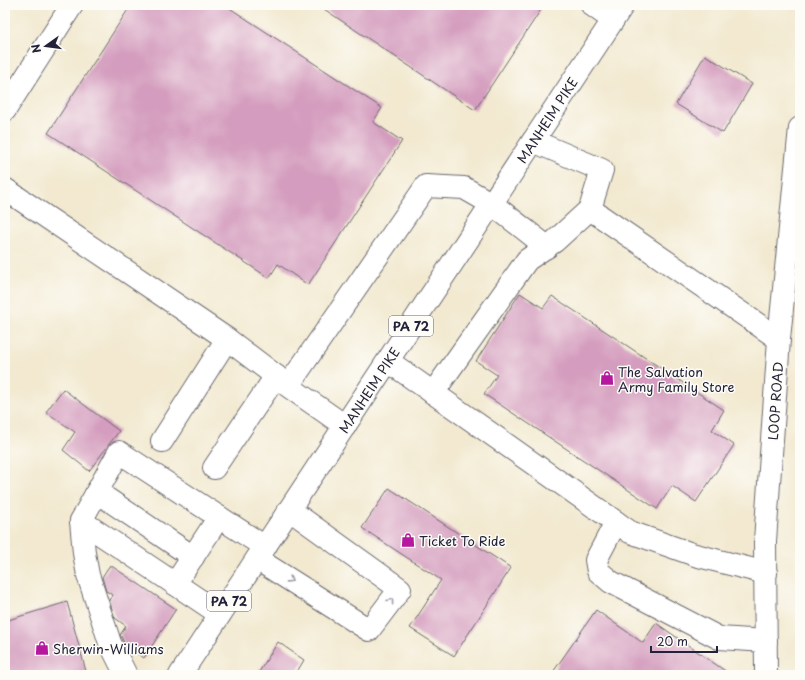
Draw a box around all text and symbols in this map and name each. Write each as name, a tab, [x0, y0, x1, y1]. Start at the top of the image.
north arrow	[26, 26, 66, 66]
text: N	[26, 42, 45, 55]
street label: MANHEIM PIKE	[512, 73, 582, 167]
road number: PA 72	[389, 316, 433, 336]
street label: MANHEIM PIKE	[334, 343, 404, 437]
street label: LOOP ROAD	[763, 361, 787, 441]
place label: The Salvation Army Family Store	[618, 362, 735, 396]
shop icon: The Salvation Army Family Store	[599, 370, 615, 386]
place label: Ticket To Ride	[419, 531, 506, 550]
shop icon: Ticket To Ride	[400, 532, 416, 548]
one-way arrow	[286, 575, 293, 583]
road number: PA 72	[207, 591, 251, 611]
one-way arrow	[386, 598, 393, 605]
scale bar	[651, 628, 717, 654]
text: 20 m	[657, 632, 688, 650]
place label: Sherwin-Williams	[53, 639, 164, 658]
shop icon: Sherwin-Williams	[34, 640, 50, 656]

